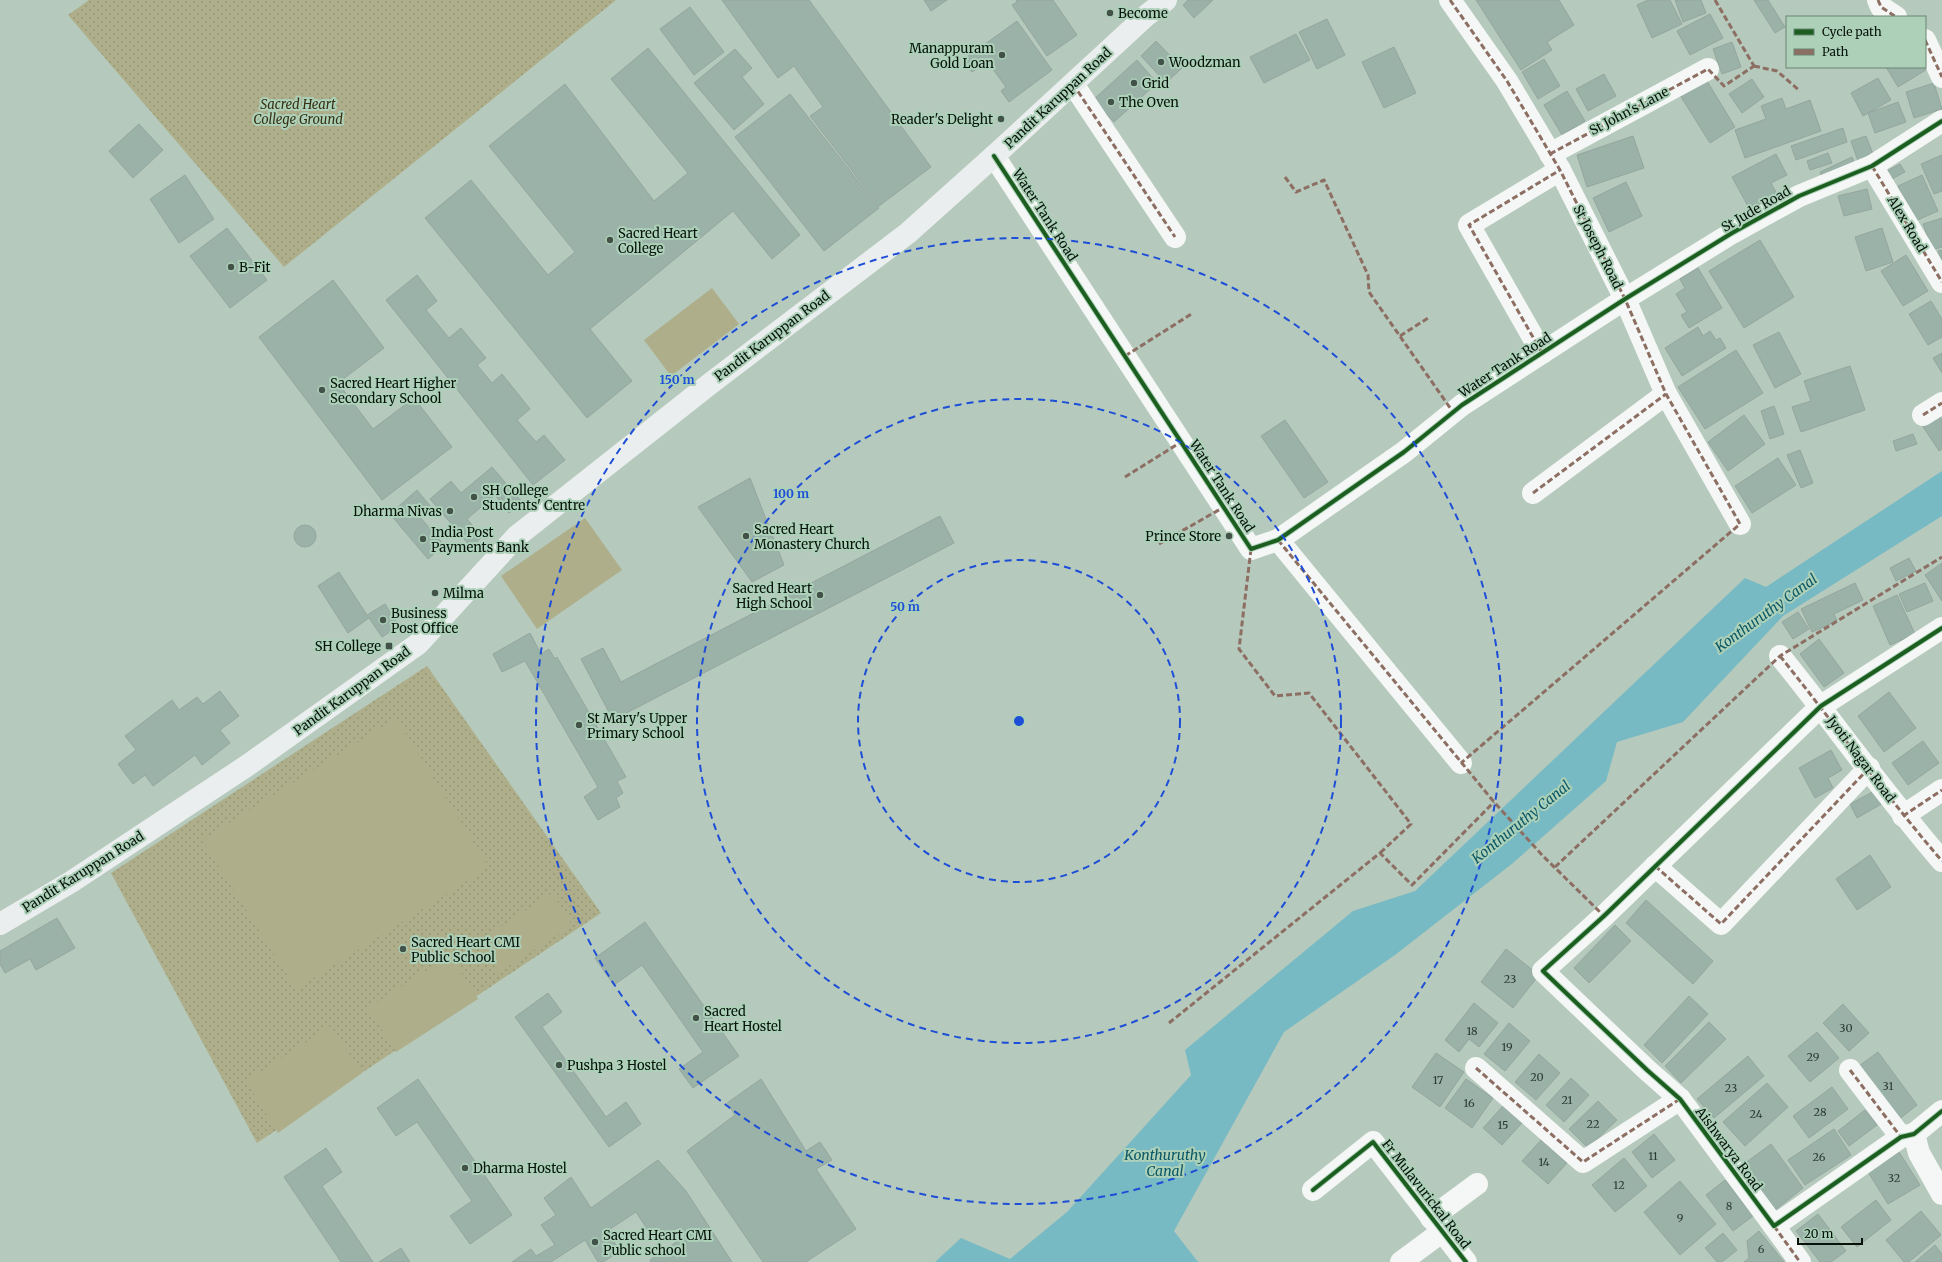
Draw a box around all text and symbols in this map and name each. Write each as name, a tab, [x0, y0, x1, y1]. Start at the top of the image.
place label: Become	[1118, 5, 1168, 22]
marker: Become	[1105, 8, 1115, 18]
legend	[1786, 16, 1926, 68]
text: Cycle path	[1822, 24, 1882, 39]
place label: Manappuram Gold Loan	[909, 40, 994, 72]
street label: Pandit Karuppan Road	[1001, 44, 1115, 152]
text: Path	[1822, 44, 1848, 59]
marker: Manappuram Gold Loan	[997, 50, 1007, 60]
place label: Woodzman	[1168, 54, 1241, 71]
marker: Woodzman	[1156, 57, 1166, 67]
place label: Grid	[1142, 75, 1169, 92]
marker: Grid	[1129, 78, 1139, 88]
street label: St John's Lane	[1586, 83, 1672, 139]
place label: The Oven	[1119, 94, 1179, 111]
park label: Sacred Heart College Ground	[253, 96, 343, 128]
marker: The Oven	[1106, 97, 1116, 107]
place label: Reader's Delight	[891, 111, 993, 128]
marker: Reader's Delight	[996, 114, 1006, 124]
street label: Water Tank Road	[1008, 165, 1081, 265]
street label: St Jude Road	[1718, 182, 1794, 236]
street label: Alex Road	[1883, 192, 1930, 255]
street label: St Joseph Road	[1570, 202, 1627, 292]
place label: Sacred Heart College	[618, 225, 698, 257]
marker: Sacred Heart College	[605, 235, 615, 245]
place label: B-Fit	[239, 259, 271, 276]
marker: B-Fit	[226, 262, 236, 272]
street label: Pandit Karuppan Road	[711, 287, 833, 385]
street label: Water Tank Road	[1455, 329, 1555, 402]
text: 150 m	[660, 372, 695, 387]
place label: Sacred Heart Higher Secondary School	[330, 375, 456, 407]
marker: Sacred Heart Higher Secondary School	[317, 385, 327, 395]
street label: Water Tank Road	[1185, 436, 1258, 536]
place label: SH College Students' Centre	[482, 482, 585, 514]
text: 100 m	[773, 486, 809, 501]
marker: SH College Students' Centre	[469, 492, 479, 502]
place label: Dharma Nivas	[353, 503, 442, 520]
marker: Dharma Nivas	[445, 506, 455, 516]
place label: Sacred Heart Monastery Church	[754, 521, 870, 553]
place label: India Post Payments Bank	[431, 524, 530, 556]
place label: Prince Store	[1145, 528, 1221, 545]
marker: Sacred Heart Monastery Church	[741, 531, 751, 541]
marker: Prince Store	[1224, 531, 1234, 541]
marker: India Post Payments Bank	[418, 534, 428, 544]
water label: Konthuruthy Canal	[1711, 570, 1821, 657]
place label: Sacred Heart High School	[732, 580, 812, 612]
place label: Milma	[443, 585, 484, 602]
marker: Milma	[430, 588, 440, 598]
marker: Sacred Heart High School	[815, 590, 825, 600]
text: 50 m	[890, 599, 920, 614]
place label: Business Post Office	[391, 605, 458, 637]
marker: Business Post Office	[378, 615, 388, 625]
place label: SH College	[315, 638, 381, 655]
marker: SH College	[384, 641, 394, 651]
street label: Pandit Karuppan Road	[290, 643, 414, 739]
place label: St Mary's Upper Primary School	[587, 710, 687, 742]
street label: Jyoti Nagar Road	[1822, 712, 1899, 806]
centre of rings	[1012, 714, 1026, 728]
marker: St Mary's Upper Primary School	[574, 720, 584, 730]
water label: Konthuruthy Canal	[1467, 777, 1574, 868]
street label: Pandit Karuppan Road	[19, 828, 147, 916]
place label: Sacred Heart CMI Public School	[411, 934, 520, 966]
marker: Sacred Heart CMI Public School	[398, 944, 408, 954]
house number: 23	[1504, 972, 1516, 986]
place label: Sacred Heart Hostel	[704, 1003, 782, 1035]
marker: Sacred Heart Hostel	[691, 1013, 701, 1023]
house number: 30	[1839, 1021, 1853, 1035]
house number: 18	[1466, 1024, 1478, 1038]
house number: 19	[1501, 1040, 1513, 1054]
house number: 29	[1807, 1050, 1820, 1064]
place label: Pushpa 3 Hostel	[567, 1057, 667, 1074]
marker: Pushpa 3 Hostel	[554, 1060, 564, 1070]
house number: 20	[1530, 1070, 1544, 1084]
house number: 17	[1433, 1073, 1443, 1087]
house number: 31	[1883, 1079, 1893, 1093]
house number: 23	[1725, 1081, 1737, 1095]
house number: 21	[1561, 1093, 1573, 1107]
house number: 16	[1463, 1096, 1475, 1110]
street label: Aishwarya Road	[1691, 1103, 1766, 1195]
house number: 28	[1814, 1105, 1827, 1119]
house number: 24	[1750, 1107, 1763, 1121]
house number: 22	[1587, 1117, 1599, 1131]
house number: 15	[1497, 1118, 1509, 1132]
street label: Fr Mulavurickal Road	[1378, 1136, 1474, 1252]
water label: Konthuruthy Canal	[1123, 1146, 1206, 1180]
house number: 11	[1648, 1149, 1658, 1163]
house number: 26	[1813, 1150, 1826, 1164]
house number: 14	[1538, 1155, 1550, 1169]
place label: Dharma Hostel	[473, 1160, 567, 1177]
marker: Dharma Hostel	[460, 1163, 470, 1173]
house number: 32	[1888, 1171, 1900, 1185]
house number: 12	[1613, 1178, 1625, 1192]
house number: 8	[1726, 1199, 1733, 1213]
house number: 9	[1677, 1211, 1684, 1225]
scale bar	[1798, 1220, 1862, 1246]
text: 20 m	[1804, 1226, 1833, 1241]
place label: Sacred Heart CMI Public school	[603, 1227, 712, 1259]
marker: Sacred Heart CMI Public school	[590, 1237, 600, 1247]
house number: 6	[1758, 1242, 1765, 1256]

